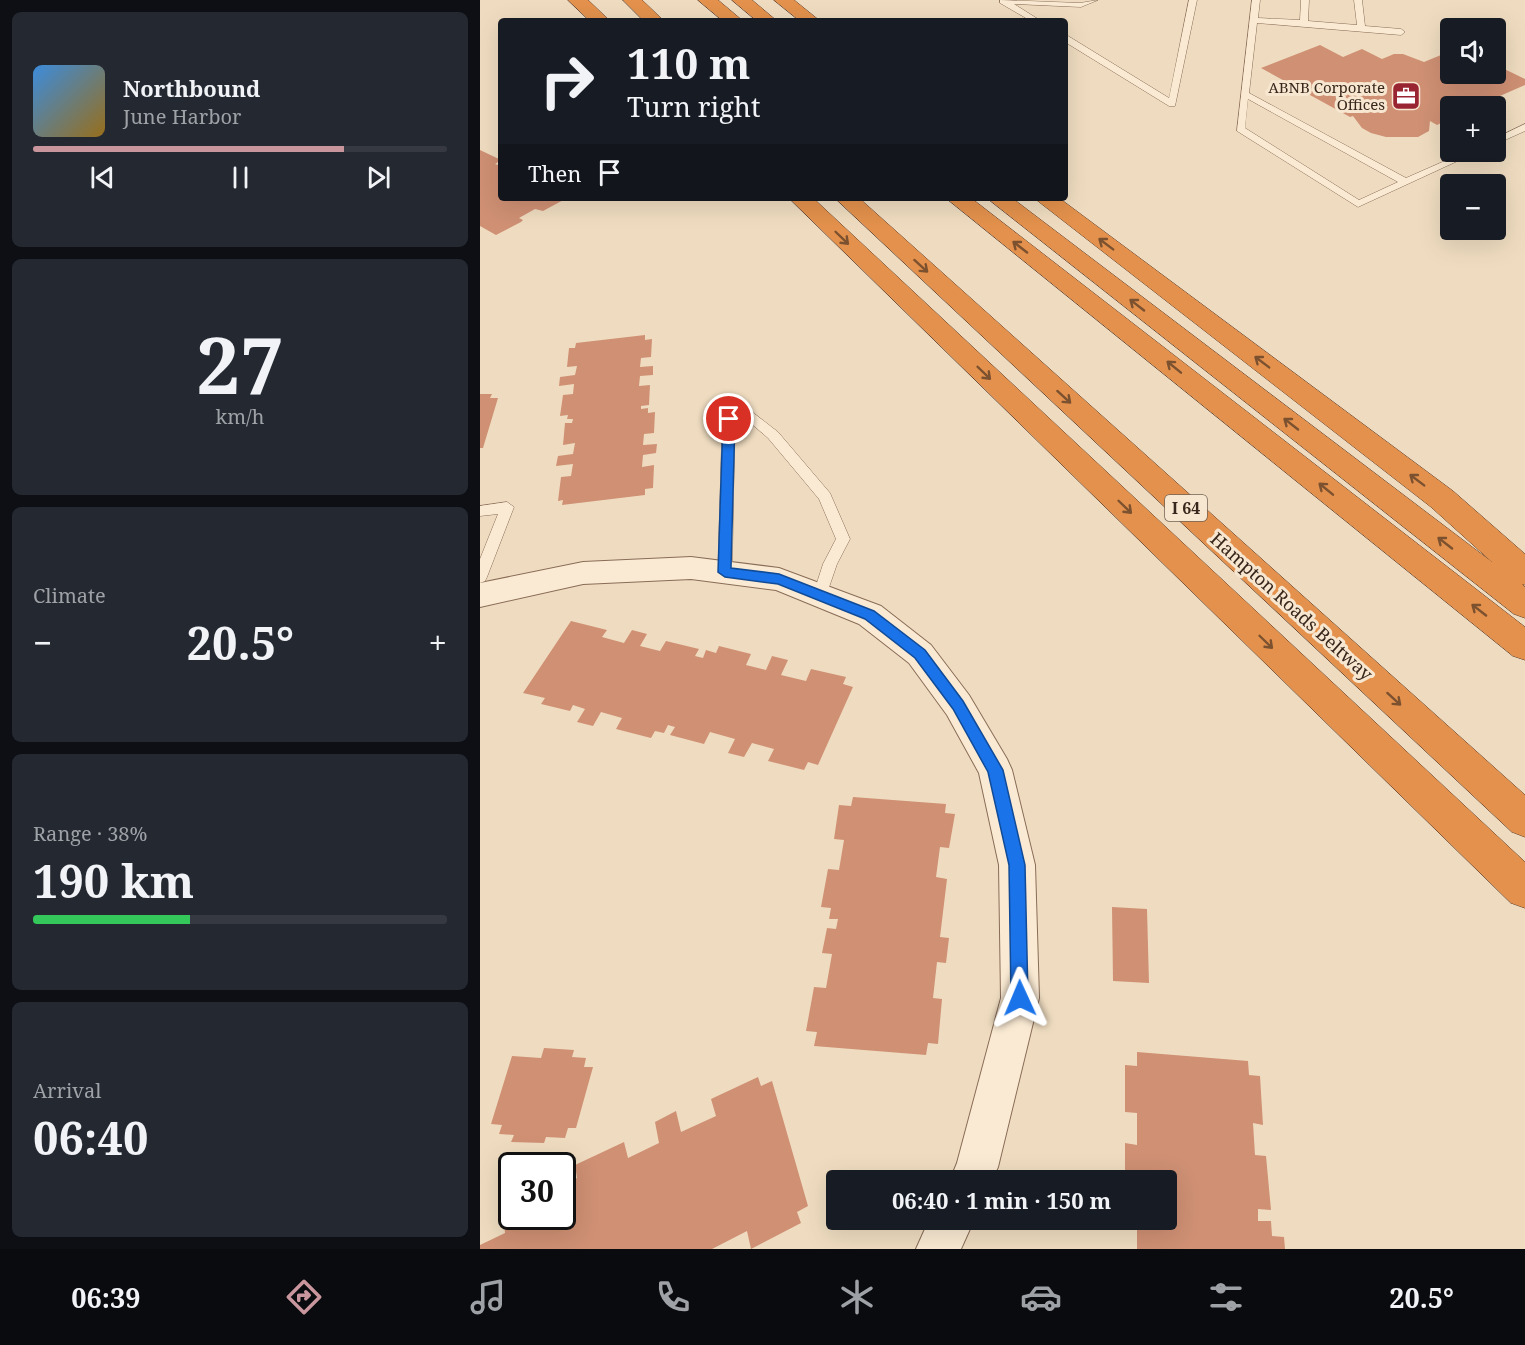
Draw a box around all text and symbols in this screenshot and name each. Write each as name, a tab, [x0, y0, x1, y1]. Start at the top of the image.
map controls	[1440, 18, 1506, 240]
button: sound	[1440, 18, 1506, 84]
text: 110 m	[627, 34, 751, 91]
icon: right	[528, 42, 606, 120]
text: Northbound	[123, 73, 260, 103]
place label: ABNB Corporate Offices	[1268, 77, 1385, 114]
office icon: ABNB Corporate Offices	[1390, 80, 1422, 112]
text: Turn right	[627, 88, 760, 125]
button: +	[1440, 96, 1506, 162]
text: June Harbor	[123, 103, 241, 130]
icon: arrive	[593, 156, 626, 189]
text: Then	[528, 158, 581, 188]
icon: previous	[86, 161, 119, 194]
icon: pause	[224, 161, 257, 194]
icon: next	[362, 161, 395, 194]
button: −	[1440, 174, 1506, 240]
one-way arrow	[835, 231, 850, 245]
one-way arrow	[1099, 238, 1115, 251]
one-way arrow	[1012, 240, 1028, 253]
one-way arrow	[913, 259, 928, 273]
one-way arrow	[1129, 299, 1145, 312]
text: 27	[196, 311, 284, 417]
one-way arrow	[1254, 356, 1270, 368]
one-way arrow	[1166, 360, 1182, 373]
one-way arrow	[976, 365, 991, 380]
one-way arrow	[1057, 390, 1072, 405]
pin	[703, 393, 754, 444]
icon: arrive	[712, 402, 745, 435]
text: km/h	[215, 403, 265, 430]
one-way arrow	[1283, 418, 1299, 431]
one-way arrow	[1410, 473, 1426, 486]
one-way arrow	[1318, 482, 1334, 495]
road number: I 64	[1165, 495, 1207, 521]
one-way arrow	[1117, 500, 1132, 515]
street label: Hampton Roads Beltway	[1206, 527, 1379, 686]
one-way arrow	[1438, 537, 1454, 550]
text: Climate	[33, 582, 106, 609]
one-way arrow	[1471, 603, 1487, 616]
text: 20.5°	[187, 612, 294, 673]
text: −	[33, 620, 52, 665]
text: +	[429, 620, 447, 665]
one-way arrow	[1258, 635, 1273, 649]
one-way arrow	[1386, 692, 1401, 706]
text: Range · 38%	[33, 820, 147, 847]
text: 190 km	[33, 850, 194, 911]
position arrow	[988, 966, 1052, 1030]
text: Arrival	[33, 1077, 101, 1104]
text: 06:40	[33, 1107, 148, 1168]
speed limit sign: 30	[498, 1152, 576, 1230]
text: 06:40 · 1 min · 150 m	[892, 1185, 1111, 1215]
icon: directions	[283, 1276, 325, 1318]
icon: music	[467, 1276, 509, 1318]
icon: phone	[652, 1276, 694, 1318]
icon: climate	[836, 1276, 878, 1318]
icon: car	[1020, 1276, 1062, 1318]
icon: filters	[1205, 1276, 1247, 1318]
text: 06:39	[71, 1279, 140, 1316]
text: 20.5°	[1389, 1279, 1454, 1316]

